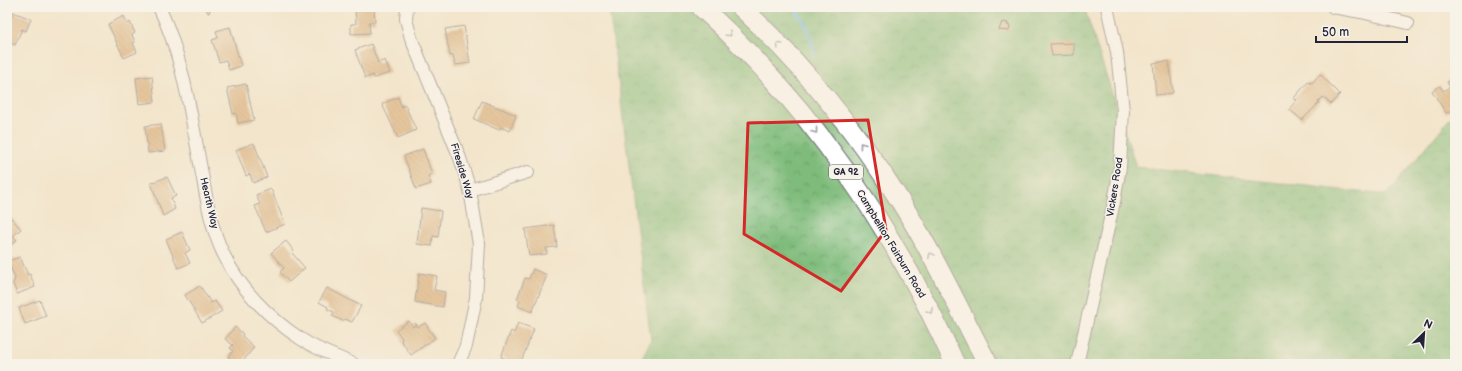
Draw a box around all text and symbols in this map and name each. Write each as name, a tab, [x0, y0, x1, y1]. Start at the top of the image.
scale bar	[1316, 18, 1407, 44]
text: 50 m	[1322, 25, 1349, 40]
one-way arrow	[724, 29, 732, 37]
one-way arrow	[776, 42, 784, 50]
one-way arrow	[811, 126, 818, 133]
street label: Fireside Way	[448, 142, 476, 201]
one-way arrow	[860, 142, 867, 149]
street label: Vickers Road	[1104, 156, 1126, 218]
road number: GA 92	[829, 165, 863, 179]
street label: Hearth Way	[197, 176, 221, 230]
street label: Campbellton Fairburn Road	[854, 188, 928, 301]
one-way arrow	[928, 252, 935, 259]
one-way arrow	[925, 307, 933, 314]
north arrow	[1404, 313, 1444, 353]
text: N	[1422, 317, 1435, 332]

